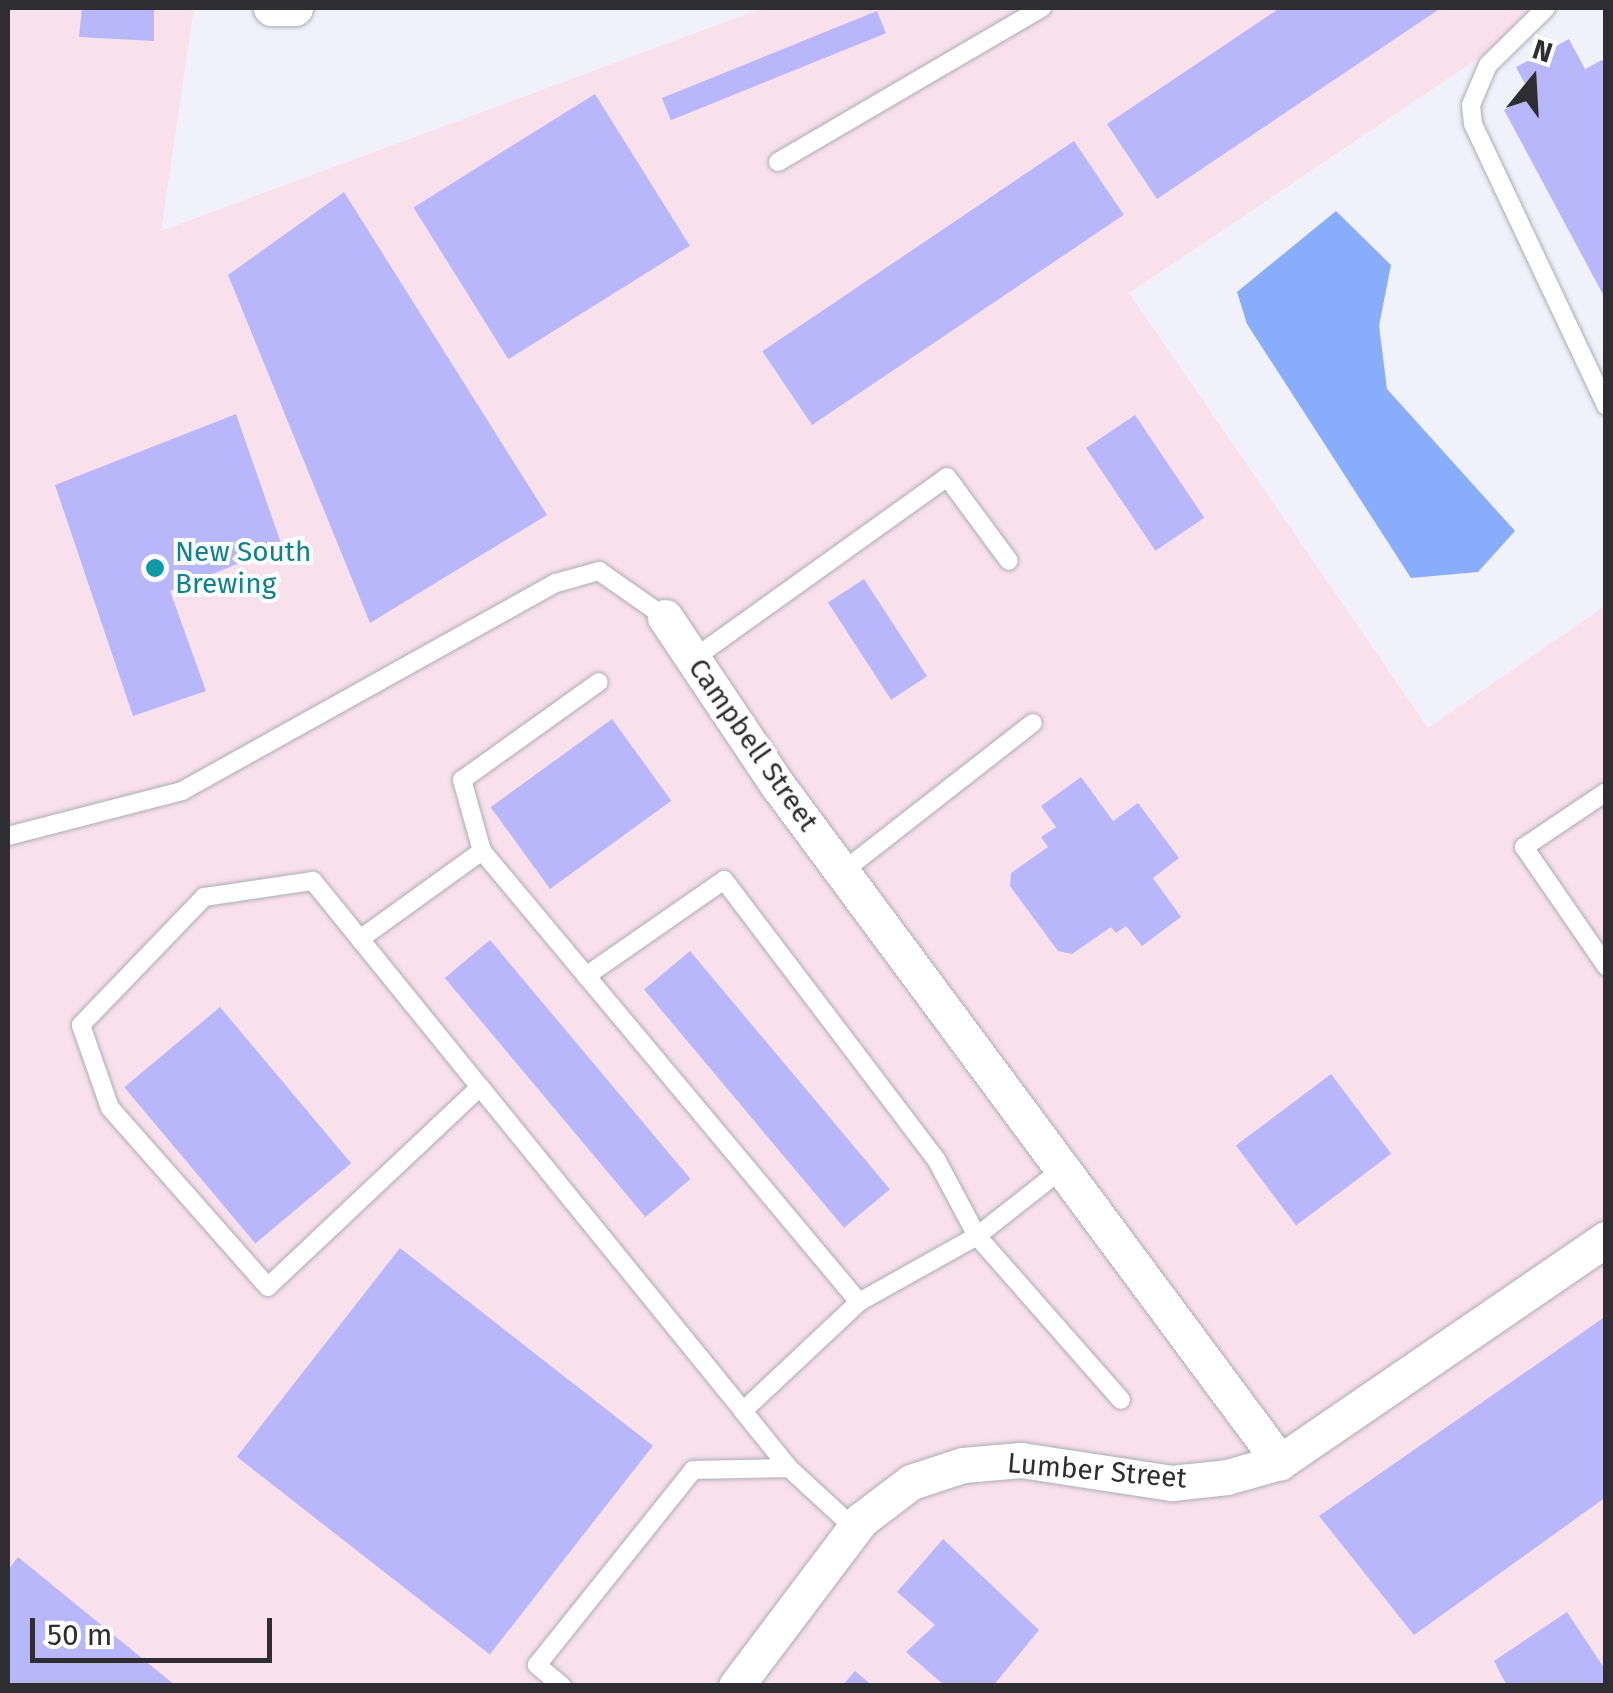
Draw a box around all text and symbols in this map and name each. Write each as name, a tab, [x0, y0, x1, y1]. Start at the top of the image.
north arrow	[1483, 30, 1583, 130]
text: N	[1528, 32, 1556, 70]
place label: New South Brewing	[175, 535, 311, 601]
marker: New South Brewing	[144, 557, 166, 579]
street label: Campbell Street	[681, 652, 825, 838]
street label: Lumber Street	[1006, 1446, 1188, 1496]
scale bar	[35, 1598, 278, 1660]
text: 50 m	[47, 1617, 112, 1653]

